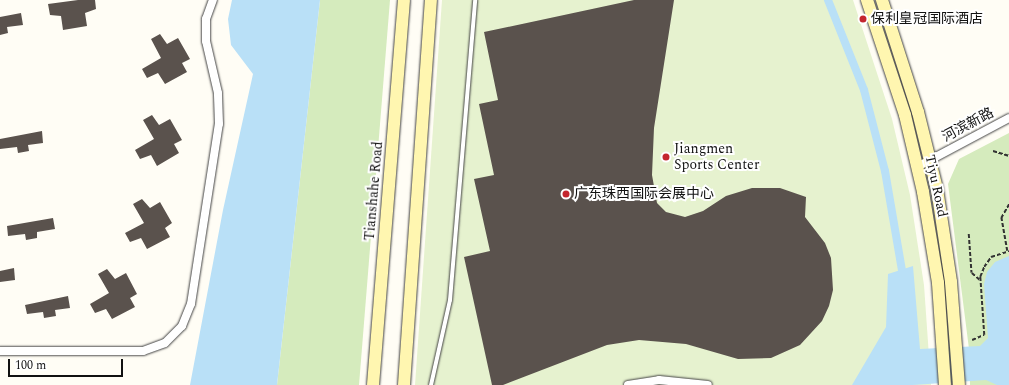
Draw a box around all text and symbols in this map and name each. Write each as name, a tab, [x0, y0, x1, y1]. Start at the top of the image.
place label: 保利皇冠国际酒店	[871, 11, 983, 27]
marker: 保利皇冠国际酒店	[858, 14, 868, 24]
street label: 河滨新路	[939, 104, 997, 146]
street label: Tianshahe Road	[361, 141, 387, 241]
place label: Jiangmen Sports Center	[674, 141, 759, 174]
marker: Jiangmen Sports Center	[661, 152, 671, 162]
street label: Tiyu Road	[921, 153, 951, 219]
place label: 广东珠西国际会展中心	[574, 186, 714, 202]
marker: 广东珠西国际会展中心	[561, 189, 571, 199]
scale bar	[10, 351, 125, 377]
text: 100 m	[15, 356, 46, 375]

